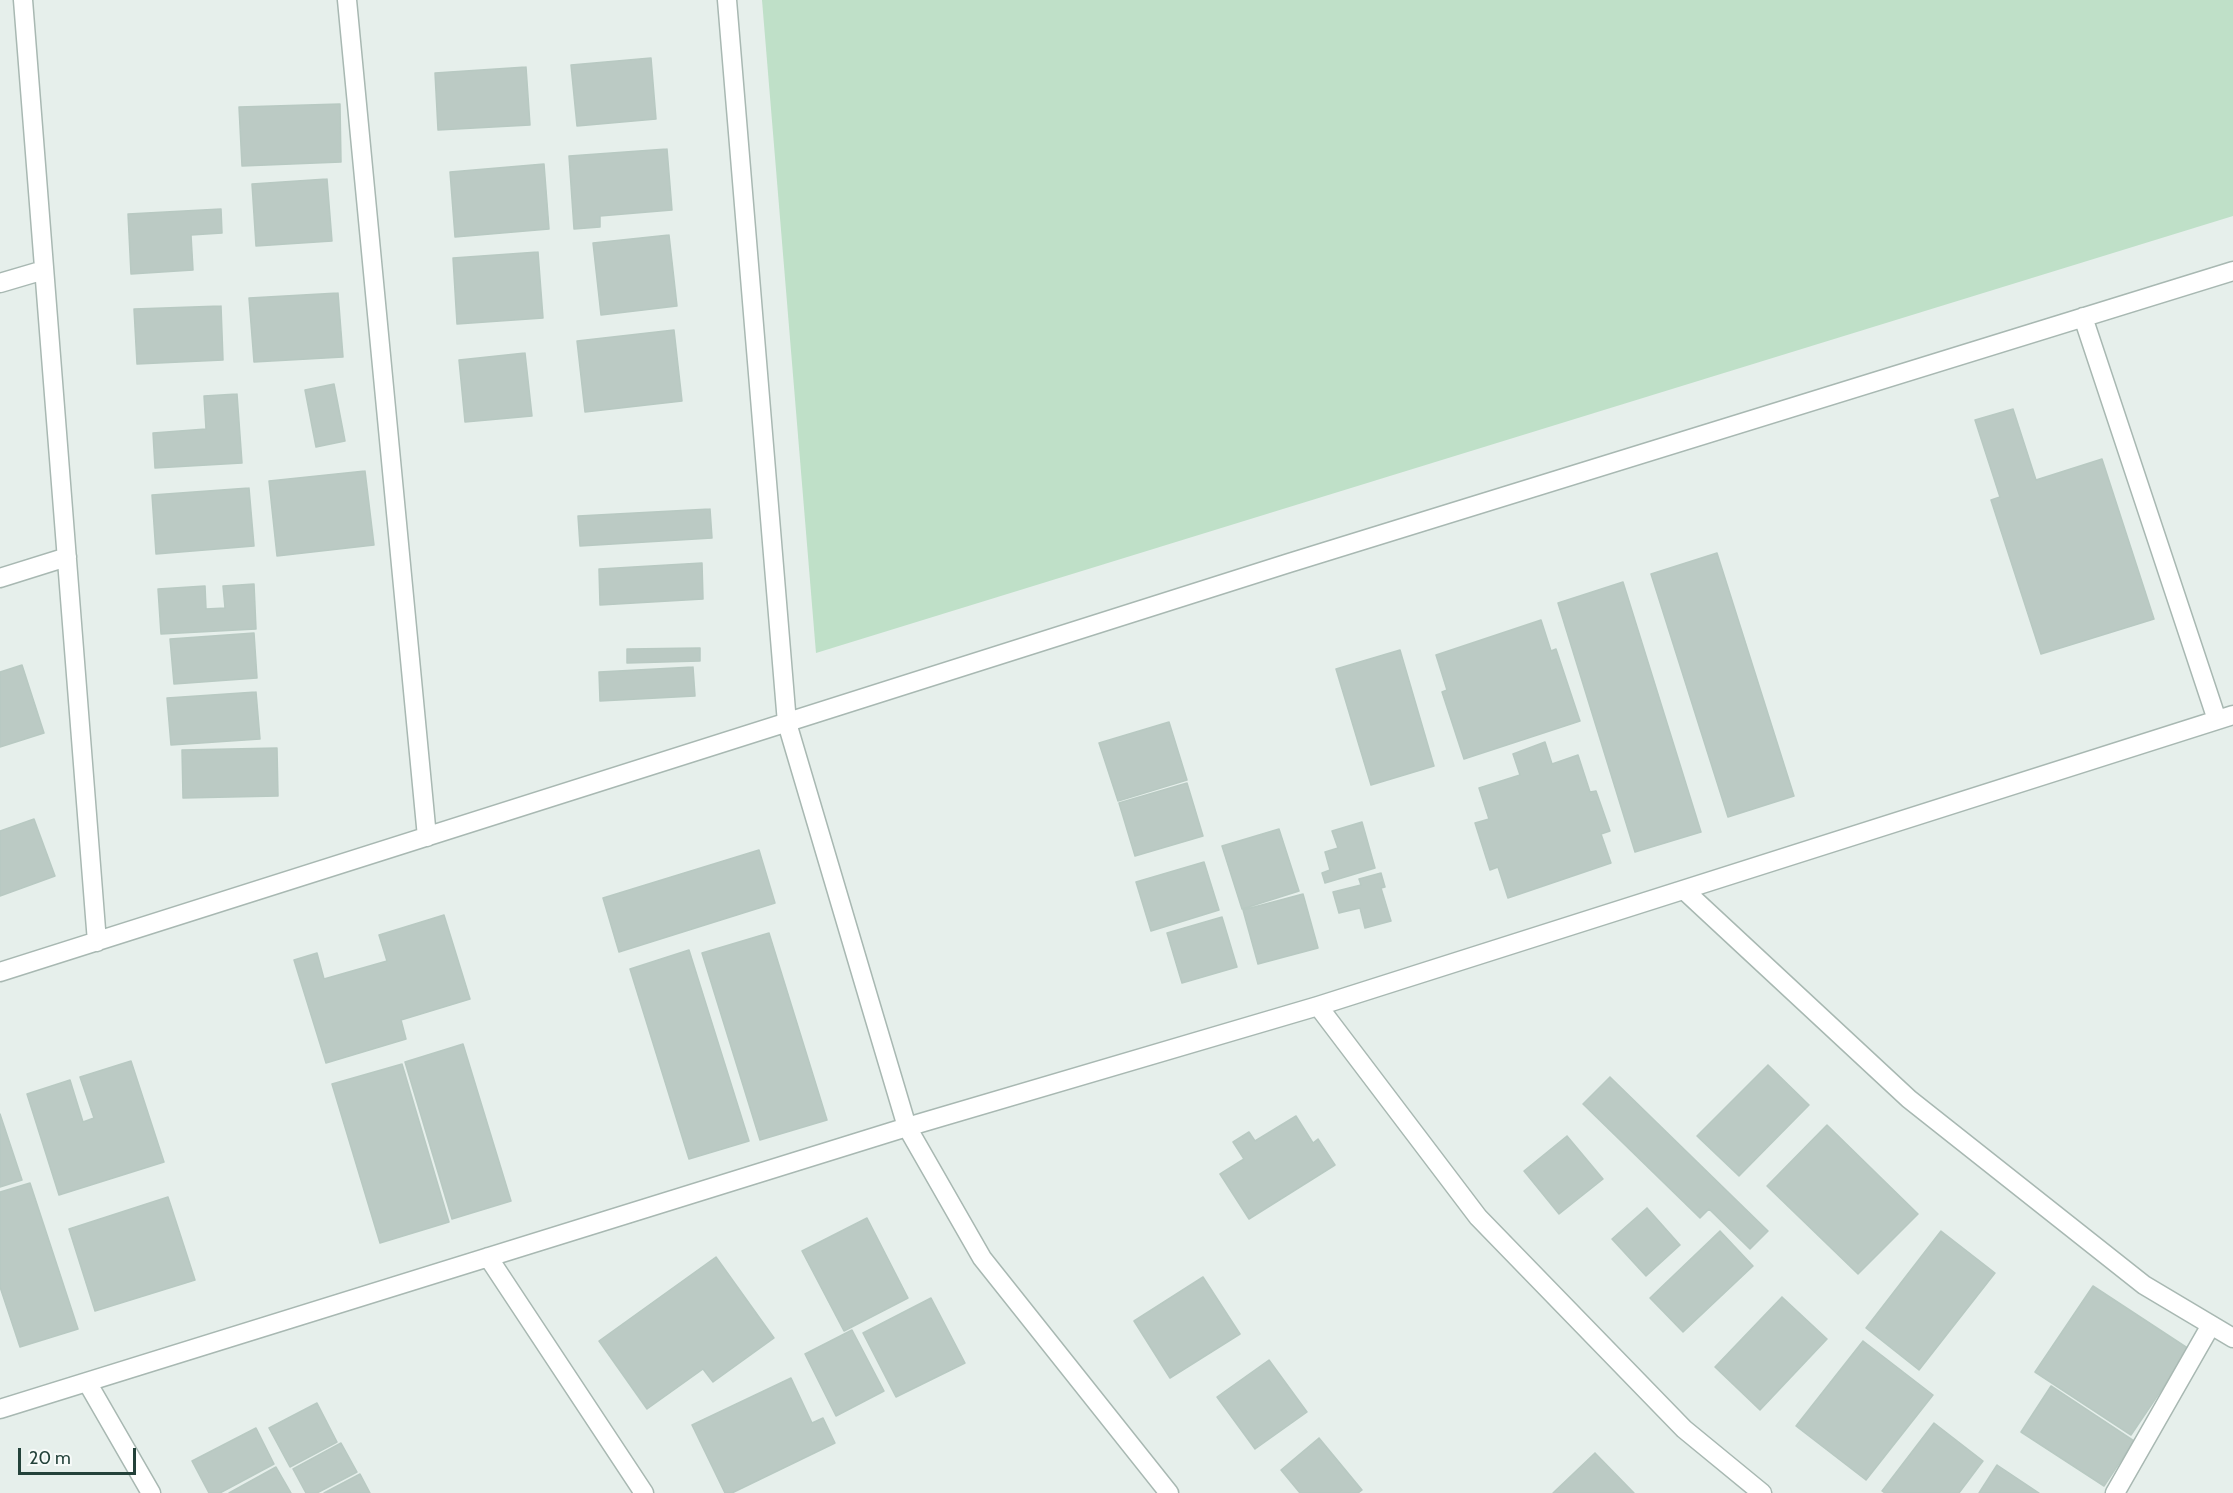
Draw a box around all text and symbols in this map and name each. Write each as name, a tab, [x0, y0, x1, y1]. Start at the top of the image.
scale bar	[21, 1436, 140, 1474]
text: 20 m	[29, 1447, 71, 1469]

